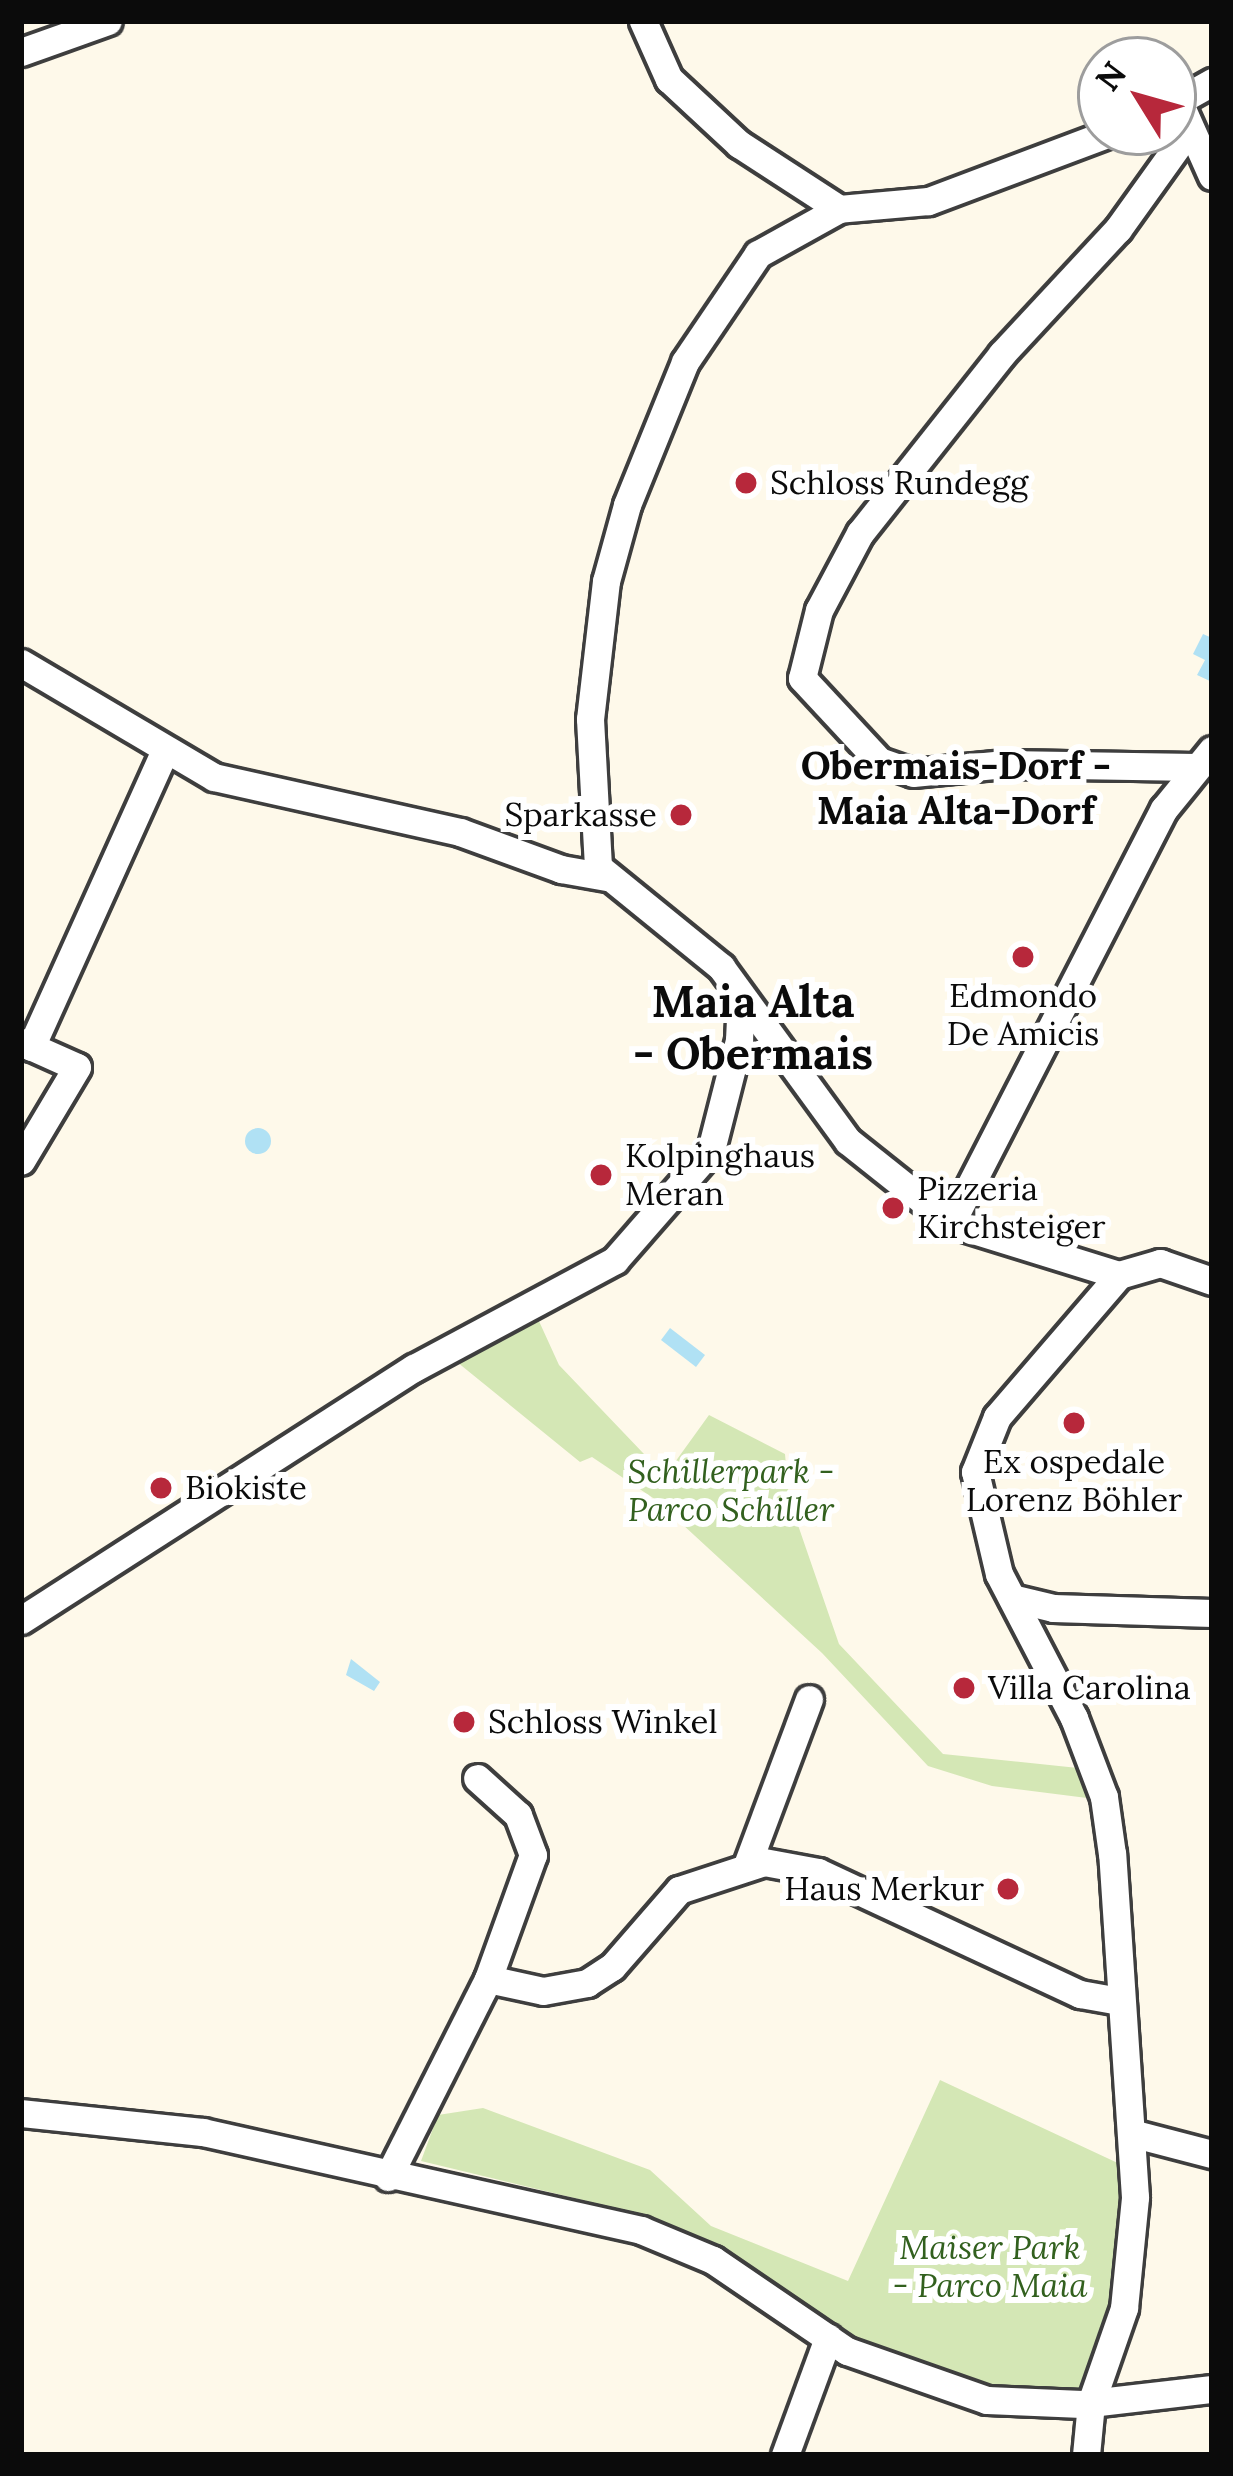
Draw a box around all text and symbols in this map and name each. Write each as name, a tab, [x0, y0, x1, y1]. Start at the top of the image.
north arrow	[1077, 36, 1197, 156]
text: N	[1086, 53, 1135, 99]
place label: Schloss Rundegg	[770, 463, 1028, 503]
marker: Schloss Rundegg	[733, 470, 759, 496]
district label: Obermais-Dorf - Maia Alta-Dorf	[801, 743, 1111, 834]
place label: Sparkasse	[504, 795, 657, 835]
marker: Sparkasse	[668, 802, 694, 828]
marker: Edmondo De Amicis	[1010, 944, 1036, 970]
district label: Maia Alta - Obermais	[633, 974, 873, 1080]
place label: Edmondo De Amicis	[947, 976, 1099, 1054]
place label: Kolpinghaus Meran	[625, 1136, 815, 1214]
marker: Kolpinghaus Meran	[588, 1162, 614, 1188]
place label: Pizzeria Kirchsteiger	[917, 1169, 1106, 1247]
marker: Pizzeria Kirchsteiger	[880, 1195, 906, 1221]
marker: Ex ospedale Lorenz Böhler	[1061, 1410, 1087, 1436]
place label: Ex ospedale Lorenz Böhler	[966, 1442, 1182, 1520]
park label: Schillerpark - Parco Schiller	[628, 1452, 834, 1530]
place label: Biokiste	[185, 1468, 307, 1508]
marker: Biokiste	[148, 1475, 174, 1501]
place label: Villa Carolina	[988, 1668, 1191, 1708]
marker: Villa Carolina	[951, 1675, 977, 1701]
place label: Schloss Winkel	[488, 1702, 717, 1742]
marker: Schloss Winkel	[451, 1709, 477, 1735]
place label: Haus Merkur	[784, 1869, 984, 1909]
marker: Haus Merkur	[995, 1876, 1021, 1902]
park label: Maiser Park - Parco Maia	[893, 2228, 1087, 2306]

